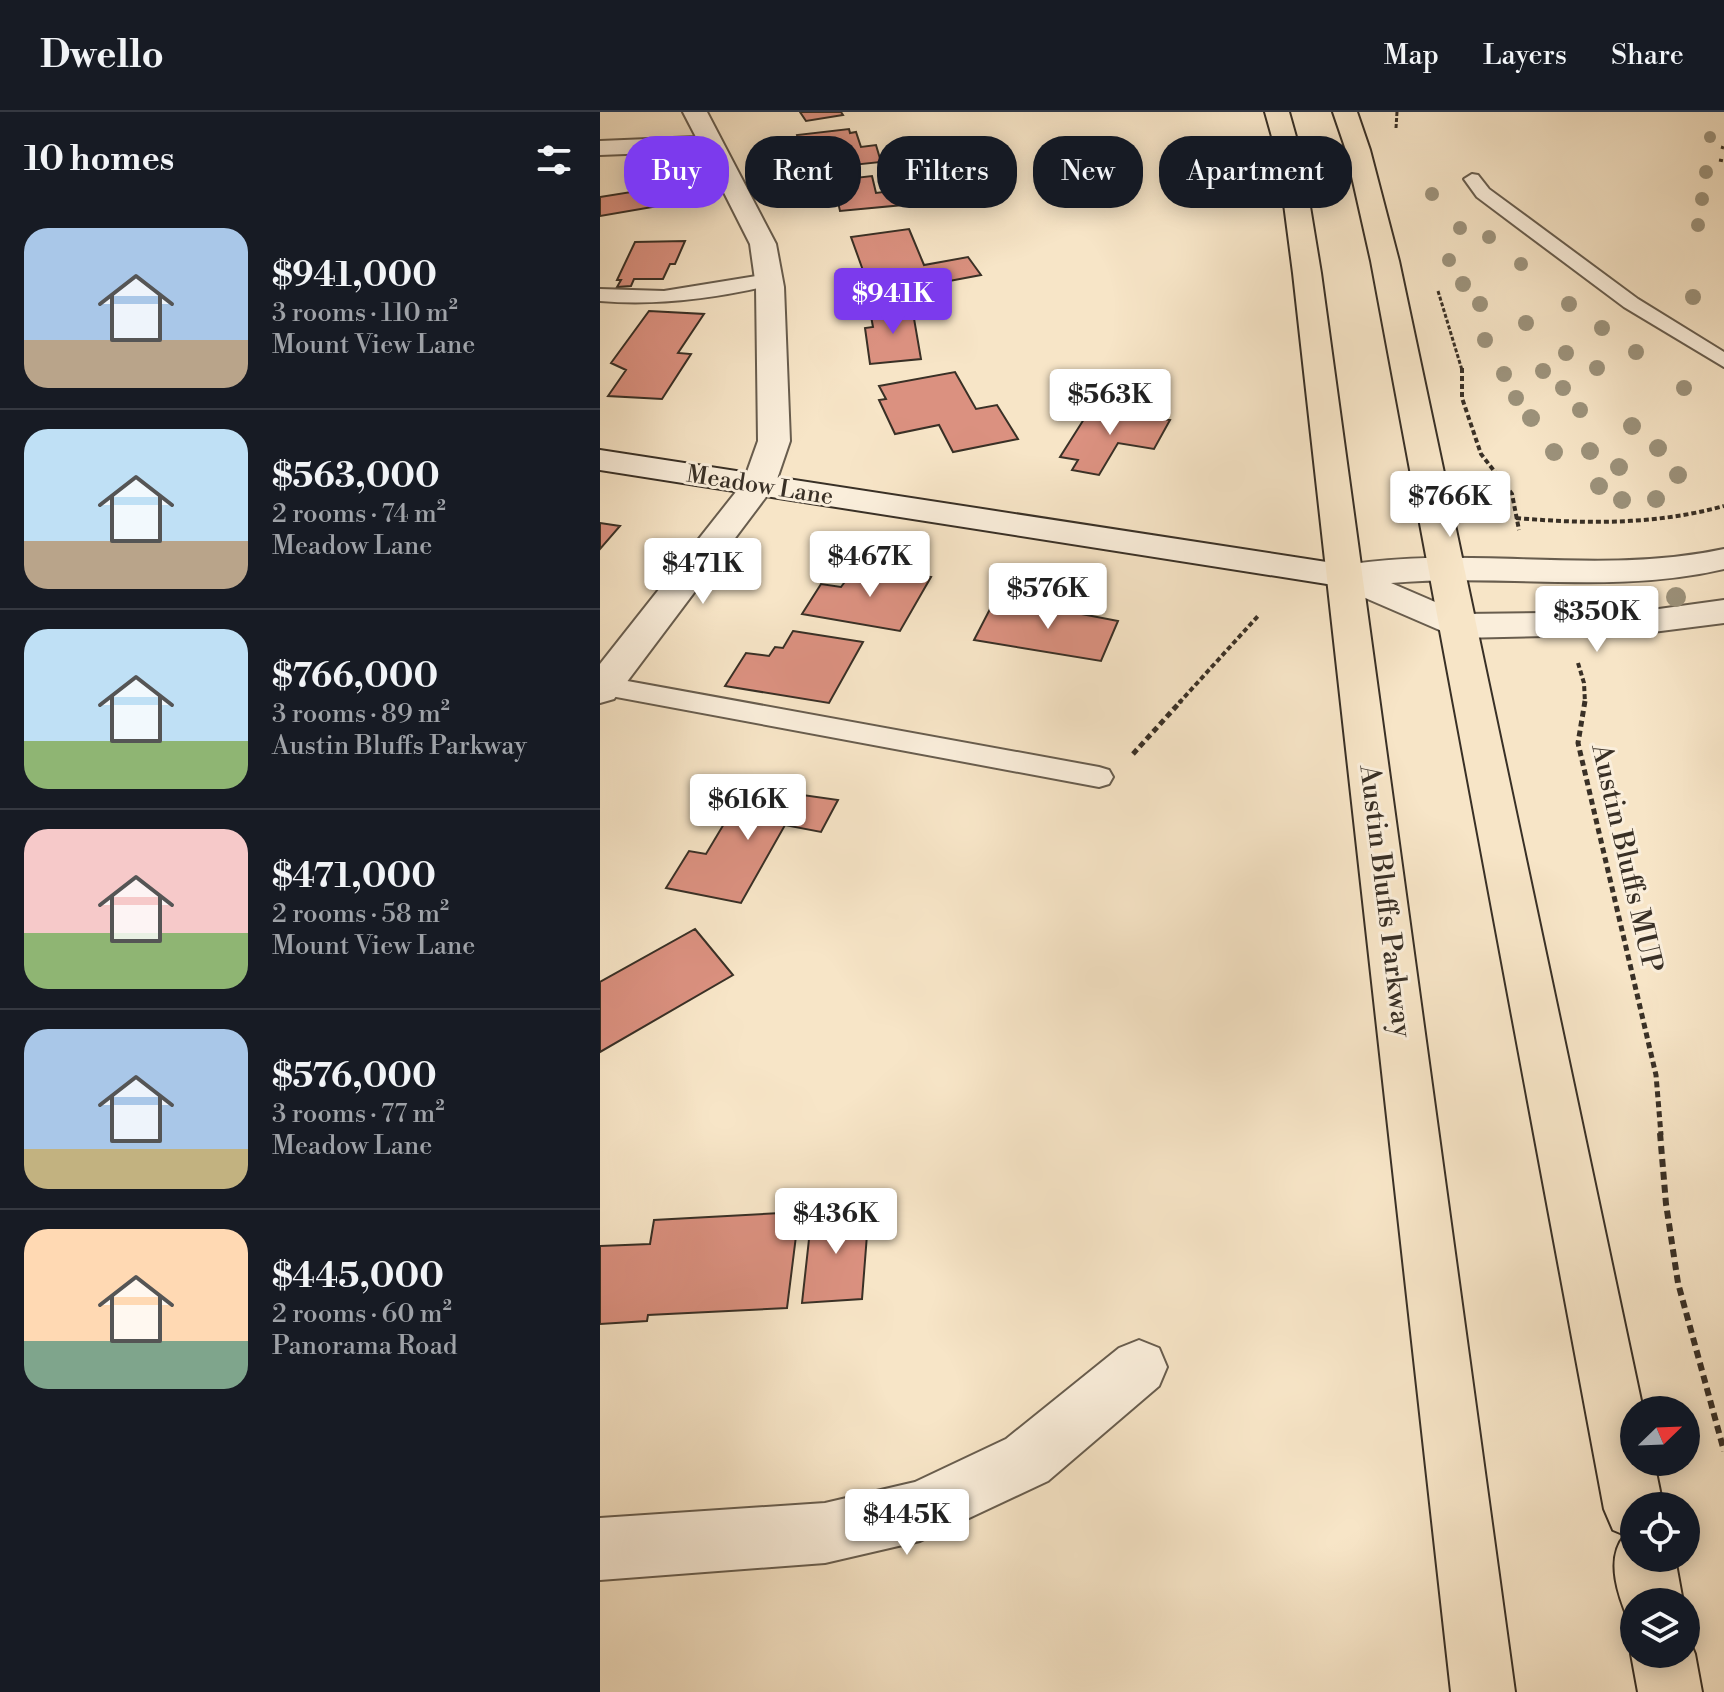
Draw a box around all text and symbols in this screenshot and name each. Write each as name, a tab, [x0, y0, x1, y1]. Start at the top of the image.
text: Dwello	[40, 32, 164, 79]
text: Map	[1384, 38, 1439, 73]
text: Layers	[1483, 38, 1567, 73]
text: Share	[1611, 38, 1684, 73]
chip: Buy	[624, 136, 729, 208]
chip: Rent	[745, 136, 861, 208]
chip: Filters	[877, 136, 1017, 208]
chip: New	[1033, 136, 1143, 208]
chip: Apartment	[1159, 136, 1352, 208]
icon: filters	[532, 138, 576, 182]
text: 10 homes	[24, 139, 174, 181]
text: $941,000	[272, 255, 437, 297]
icon: home	[88, 260, 184, 356]
pin: $941K	[837, 268, 949, 336]
text: $941K	[852, 278, 934, 310]
text: 3 rooms · 110 m²	[272, 297, 458, 329]
text: Mount View Lane	[272, 329, 475, 361]
pin: $563K	[1054, 369, 1166, 437]
text: $563K	[1068, 379, 1152, 411]
text: $563,000	[272, 456, 440, 498]
street label: Meadow Lane	[684, 460, 835, 512]
icon: home	[88, 461, 184, 557]
pin: $766K	[1394, 471, 1506, 539]
text: $766K	[1408, 481, 1492, 513]
text: 2 rooms · 74 m²	[272, 498, 446, 530]
text: Meadow Lane	[272, 530, 432, 562]
pin: $467K	[814, 531, 926, 599]
pin: $471K	[647, 538, 759, 606]
text: $467K	[828, 541, 912, 573]
text: $471K	[662, 548, 744, 580]
pin: $576K	[992, 563, 1104, 631]
text: $576K	[1007, 573, 1089, 605]
pin: $350K	[1541, 586, 1653, 654]
text: $350K	[1553, 596, 1641, 628]
text: $766,000	[272, 656, 438, 698]
icon: home	[88, 661, 184, 757]
text: 3 rooms · 89 m²	[272, 698, 450, 730]
text: Austin Bluffs Parkway	[272, 730, 527, 762]
street label: Austin Bluffs MUP	[1583, 739, 1670, 976]
street label: Austin Bluffs Parkway	[1351, 762, 1420, 1040]
pin: $616K	[692, 774, 804, 842]
text: $616K	[708, 784, 788, 816]
text: $471,000	[272, 856, 436, 898]
icon: home	[88, 861, 184, 957]
text: 2 rooms · 58 m²	[272, 898, 449, 930]
text: Mount View Lane	[272, 930, 475, 962]
text: $576,000	[272, 1056, 437, 1098]
icon: home	[88, 1061, 184, 1157]
text: 3 rooms · 77 m²	[272, 1098, 444, 1130]
text: Meadow Lane	[272, 1130, 432, 1162]
pin: $436K	[780, 1188, 892, 1256]
text: $436K	[793, 1198, 879, 1230]
text: $445,000	[272, 1256, 444, 1298]
icon: home	[88, 1261, 184, 1357]
text: 2 rooms · 60 m²	[272, 1298, 452, 1330]
text: Panorama Road	[272, 1330, 458, 1362]
north arrow	[1620, 1396, 1700, 1476]
map controls	[1620, 1396, 1700, 1668]
pin: $445K	[851, 1489, 963, 1557]
button: locate	[1620, 1492, 1700, 1572]
text: $445K	[863, 1499, 951, 1531]
button: layers	[1620, 1588, 1700, 1668]

